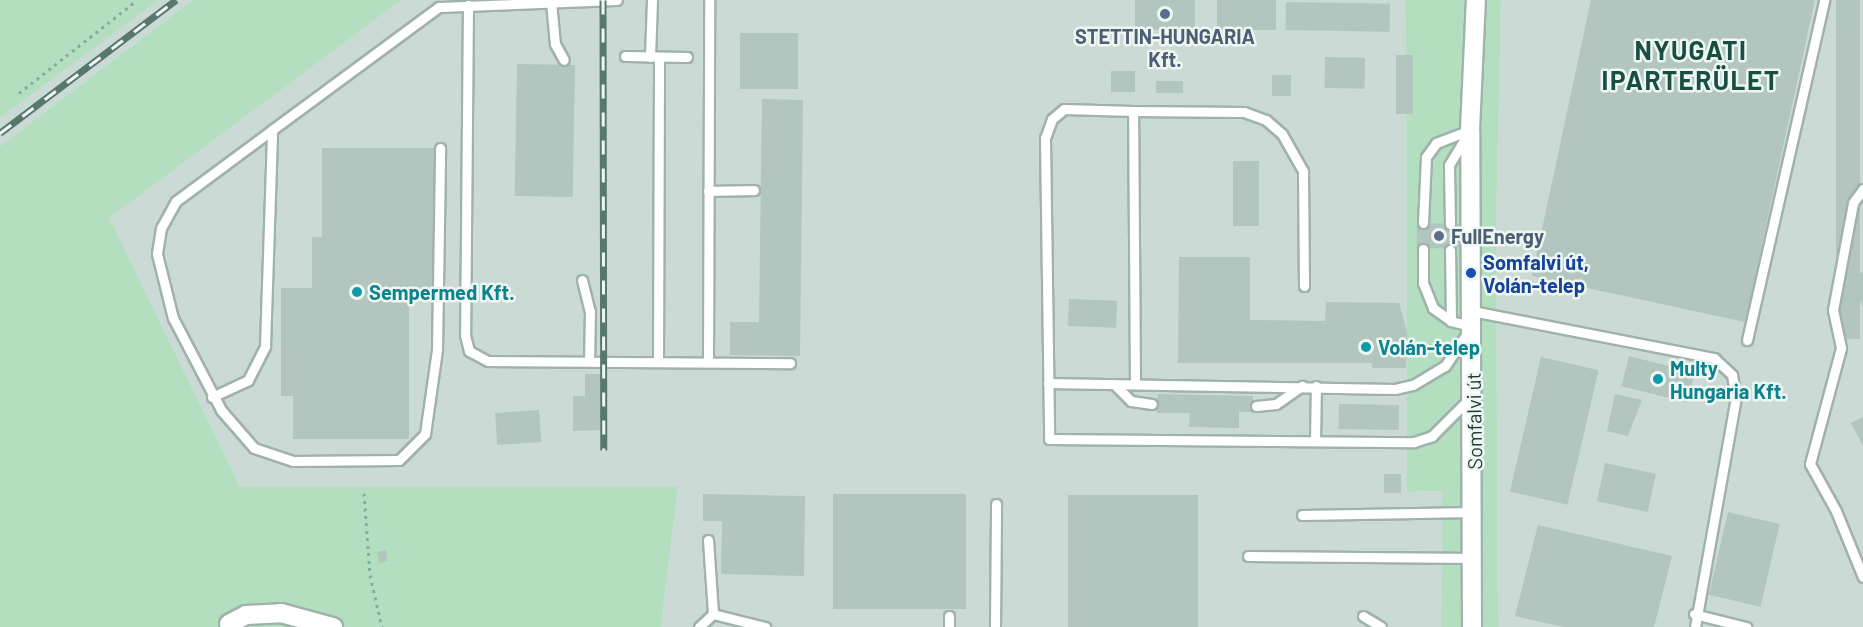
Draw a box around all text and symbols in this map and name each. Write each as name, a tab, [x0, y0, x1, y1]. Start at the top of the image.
marker: STETTIN-HUNGARIA Kft.	[1158, 7, 1172, 21]
place label: STETTIN-HUNGARIA Kft.	[1075, 24, 1255, 71]
district label: NYUGATI IPARTERÜLET	[1602, 34, 1780, 96]
place label: FullEnergy	[1451, 224, 1544, 248]
marker: FullEnergy	[1432, 229, 1446, 243]
place label: Somfalvi út, Volán-telep	[1483, 250, 1589, 297]
marker: Somfalvi út, Volán-telep	[1464, 266, 1478, 280]
place label: Sempermed Kft.	[369, 280, 515, 304]
marker: Sempermed Kft.	[350, 285, 364, 299]
place label: Volán-telep	[1378, 335, 1480, 359]
marker: Volán-telep	[1359, 340, 1373, 354]
place label: Multy Hungaria Kft.	[1670, 356, 1787, 403]
street label: Somfalvi út	[1461, 372, 1487, 470]
marker: Multy Hungaria Kft.	[1651, 372, 1665, 386]

